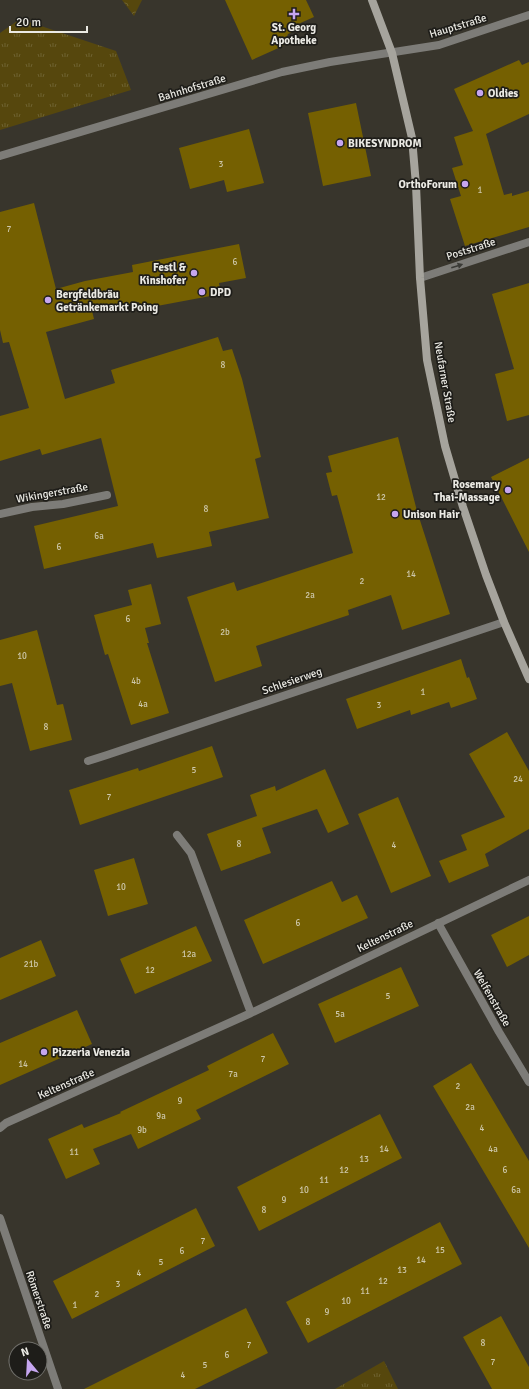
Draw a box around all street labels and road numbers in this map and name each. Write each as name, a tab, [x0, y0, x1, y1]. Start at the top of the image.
street label: Hauptstraße	[428, 11, 488, 41]
street label: Bahnhofstraße	[157, 72, 227, 104]
street label: Poststraße	[445, 235, 497, 263]
street label: Neufarner Straße	[431, 340, 459, 424]
street label: Wikingerstraße	[15, 480, 89, 506]
street label: Schlesierweg	[260, 665, 324, 697]
street label: Keltenstraße	[355, 917, 415, 955]
street label: Welfenstraße	[471, 967, 513, 1029]
street label: Keltenstraße	[36, 1066, 96, 1102]
street label: Römerstraße	[23, 1269, 55, 1331]

